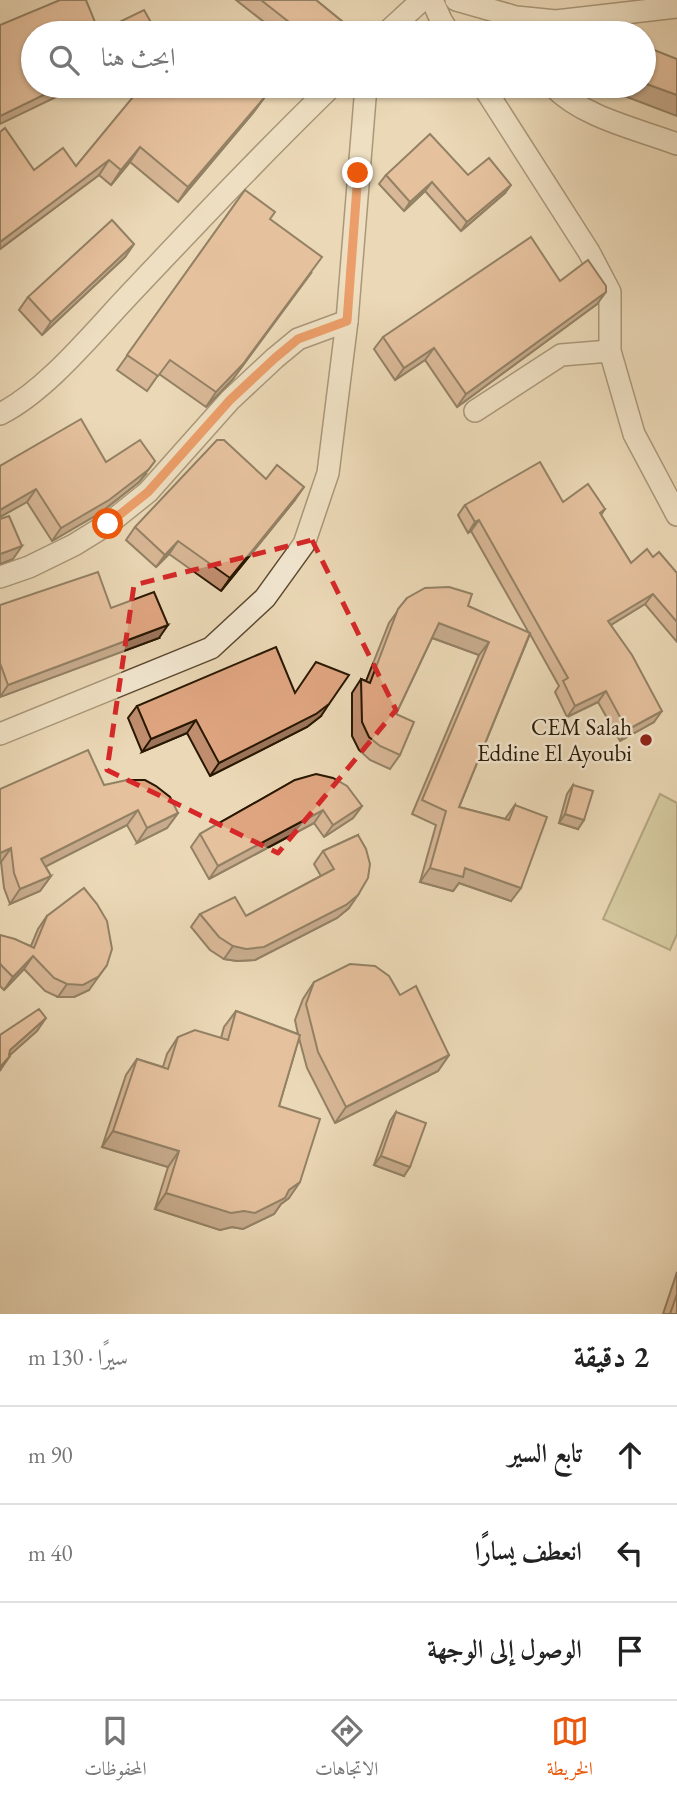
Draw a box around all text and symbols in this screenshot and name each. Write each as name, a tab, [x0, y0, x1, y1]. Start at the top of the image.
search box	[21, 21, 656, 98]
text: ابحث هنا	[101, 40, 176, 74]
icon: search	[45, 41, 83, 79]
route end	[342, 157, 373, 188]
route start	[92, 508, 123, 539]
place label: CEM Salah Eddine El Ayoubi	[477, 712, 632, 768]
marker: CEM Salah Eddine El Ayoubi	[638, 732, 654, 748]
text: 2 دقيقة	[574, 1337, 649, 1376]
text: سيرًا · 130 m	[28, 1342, 128, 1372]
text: تابع السير	[508, 1436, 582, 1470]
icon: ahead	[611, 1436, 649, 1474]
text: 90 m	[28, 1440, 73, 1470]
text: انعطف يسارًا	[475, 1534, 582, 1568]
icon: left	[611, 1534, 649, 1572]
text: 40 m	[28, 1538, 73, 1568]
text: الوصول إلى الوجهة	[427, 1632, 582, 1666]
icon: arrive	[611, 1632, 649, 1670]
tab: المحفوظات	[84, 1712, 147, 1787]
tab: الاتجاهات	[315, 1712, 378, 1787]
tab: الخريطة	[547, 1712, 593, 1787]

